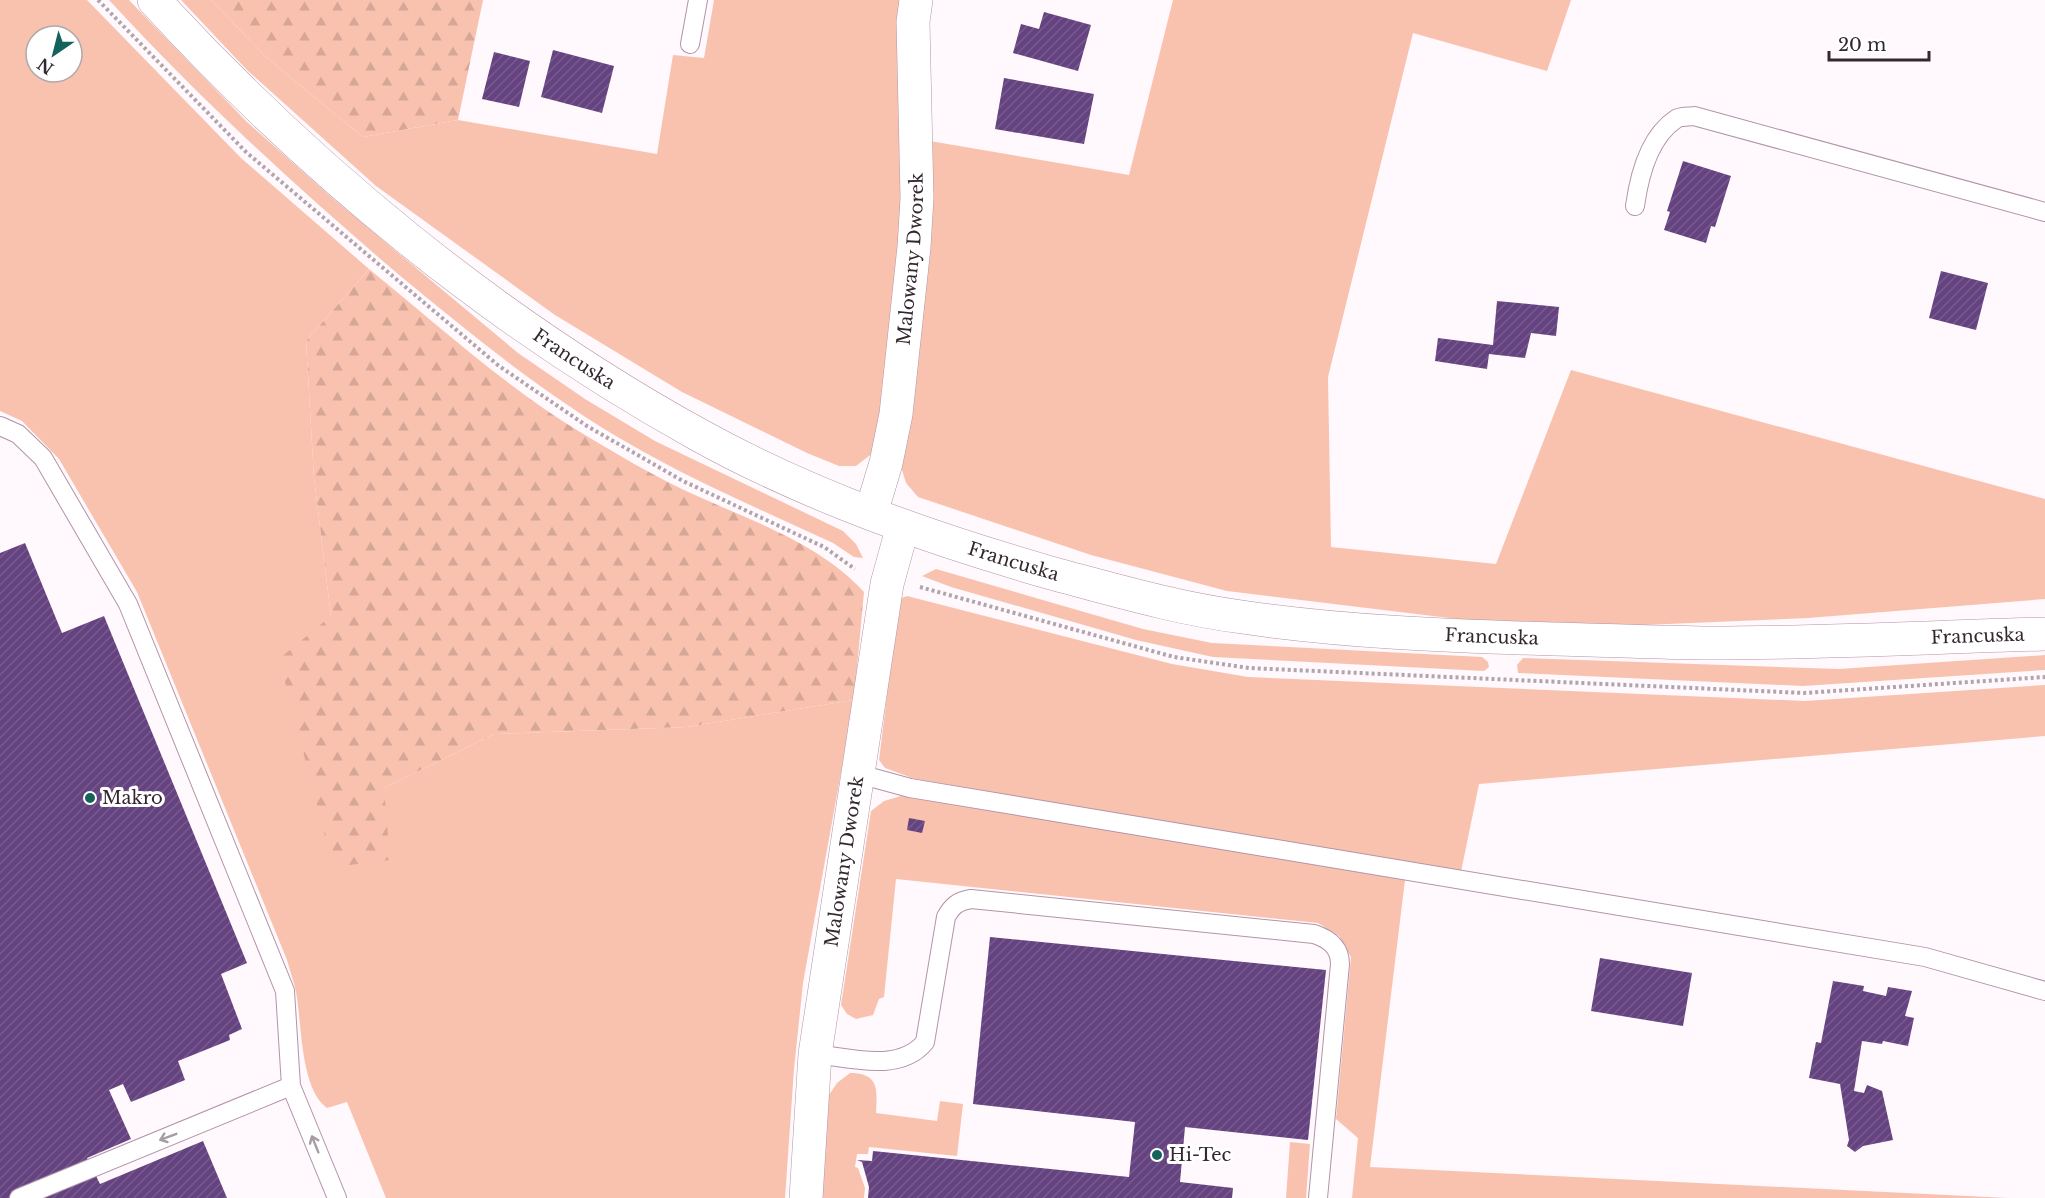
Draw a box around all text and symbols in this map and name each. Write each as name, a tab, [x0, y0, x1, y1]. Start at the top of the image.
north arrow	[24, 24, 84, 84]
scale bar	[1829, 24, 1930, 62]
text: 20 m	[1838, 34, 1886, 56]
text: N	[33, 54, 57, 79]
street label: Malowany Dworek	[893, 173, 928, 346]
street label: Francuska	[529, 324, 619, 394]
street label: Francuska	[965, 538, 1062, 586]
street label: Francuska	[1444, 624, 1539, 650]
street label: Francuska	[1930, 624, 2025, 649]
street label: Malowany Dworek	[821, 774, 868, 949]
place label: Makro	[102, 787, 163, 809]
marker: Makro	[83, 791, 97, 805]
one-way arrow	[159, 1133, 178, 1144]
one-way arrow	[309, 1135, 320, 1154]
place label: Hi-Tec	[1169, 1144, 1232, 1166]
marker: Hi-Tec	[1150, 1148, 1164, 1162]

